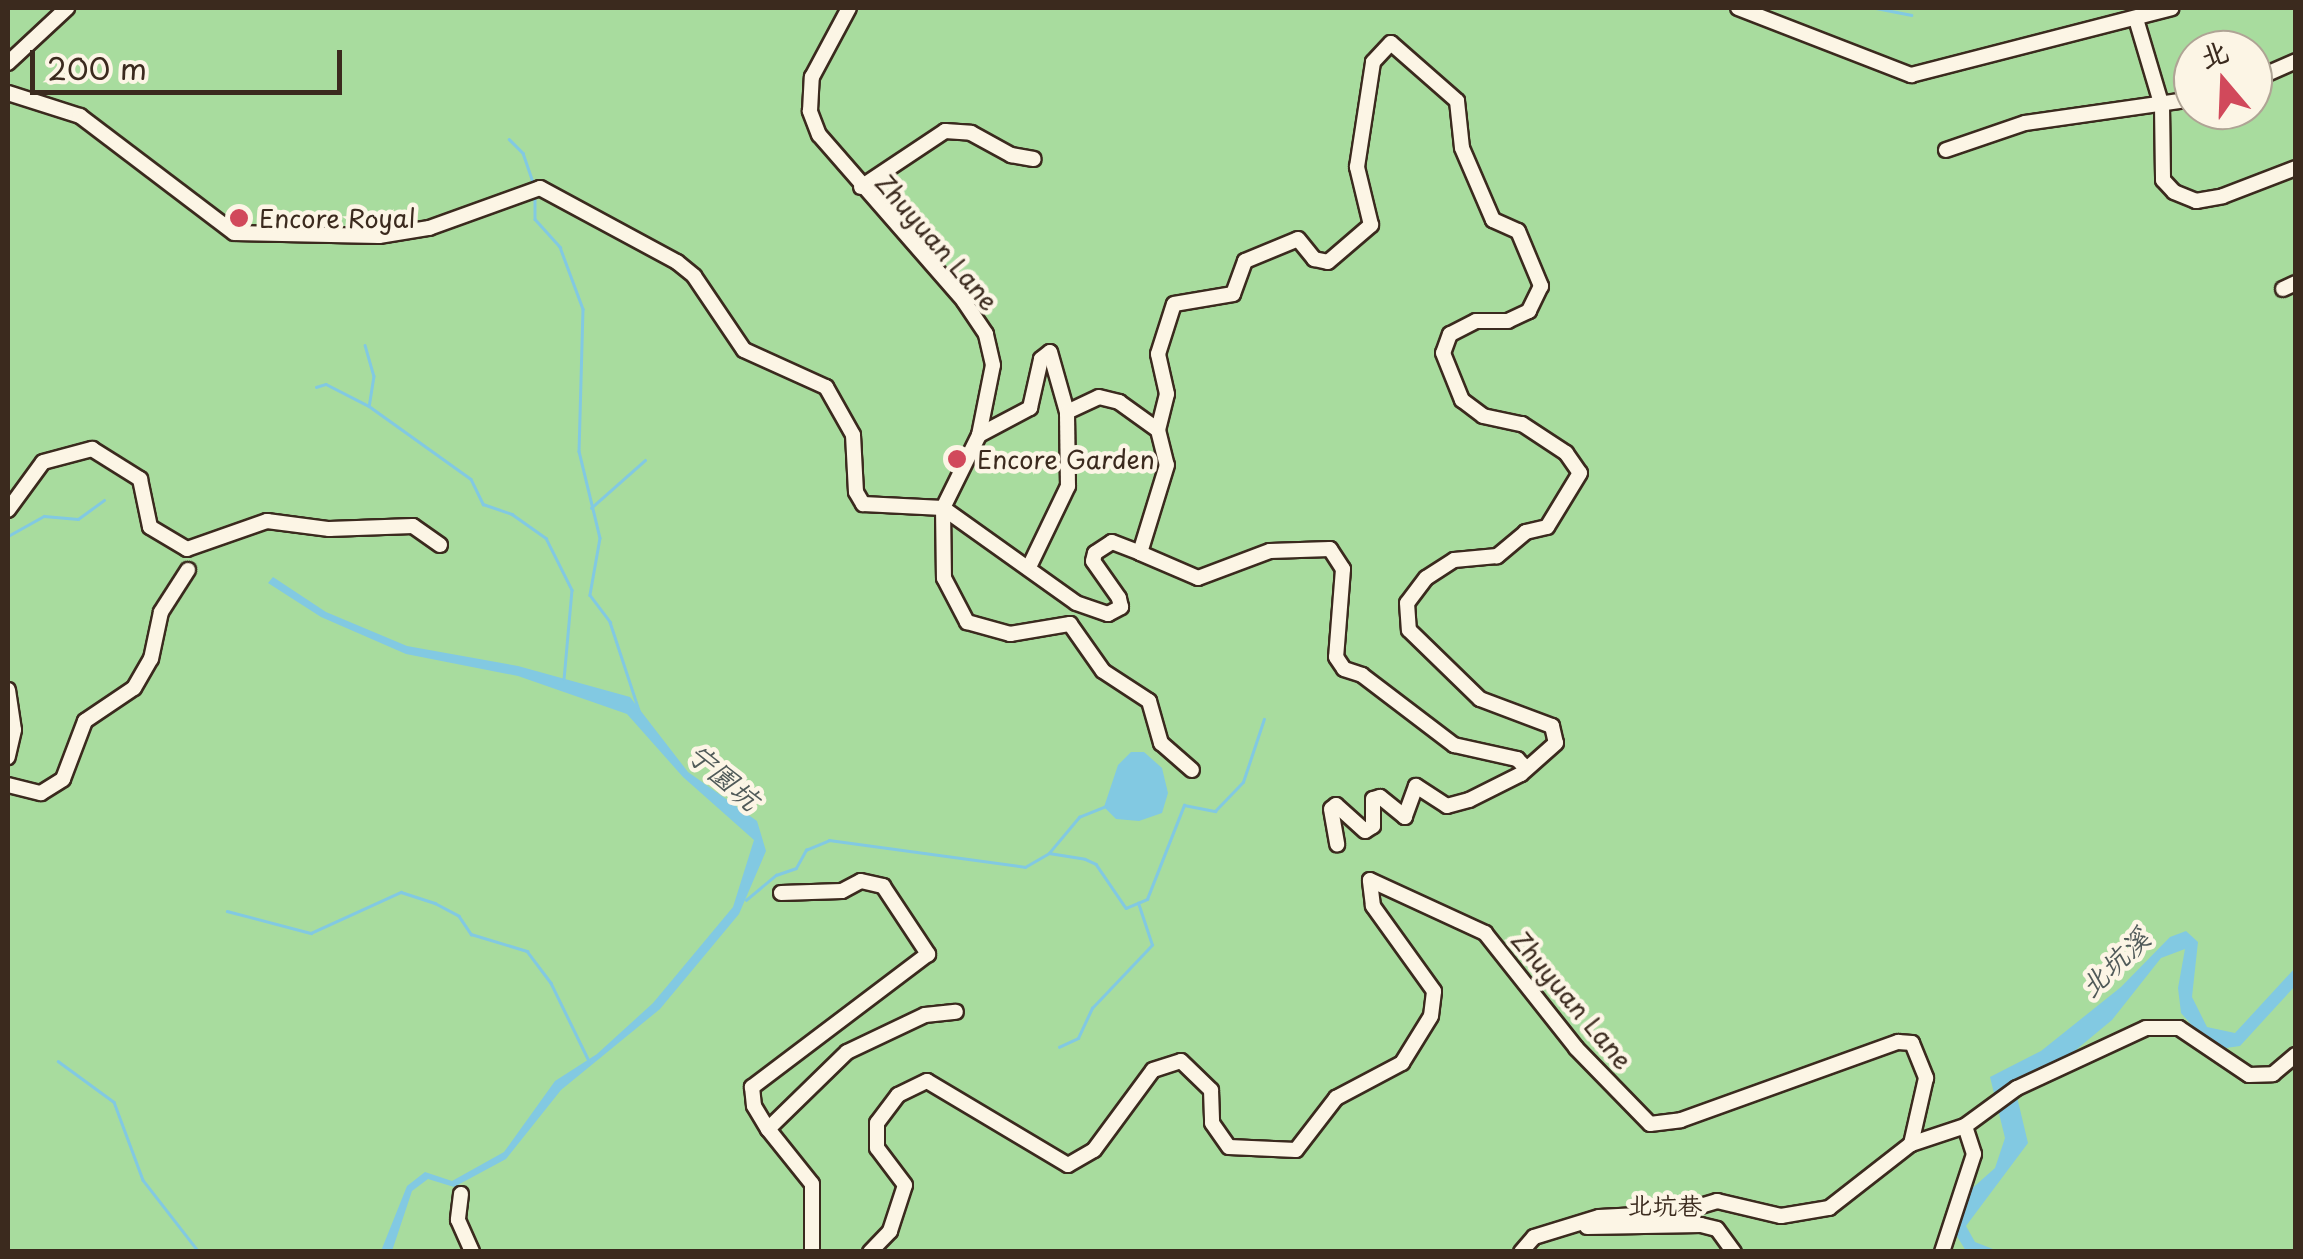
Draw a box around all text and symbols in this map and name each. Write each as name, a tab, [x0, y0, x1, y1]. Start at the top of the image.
text: 北	[2193, 28, 2234, 78]
scale bar	[35, 30, 348, 92]
north arrow	[2173, 30, 2273, 130]
text: 200 m	[47, 45, 147, 90]
street label: Zhuyuan Lane	[870, 168, 1004, 316]
place label: Encore Royal	[259, 203, 415, 233]
marker: Encore Royal	[228, 207, 250, 229]
place label: Encore Garden	[977, 444, 1154, 474]
marker: Encore Garden	[946, 448, 968, 470]
water label: 宁園坑	[681, 736, 767, 816]
water label: 北坑溪	[2072, 921, 2156, 1003]
street label: Zhuyuan Lane	[1506, 925, 1638, 1075]
street label: 北坑巷	[1627, 1189, 1703, 1221]

